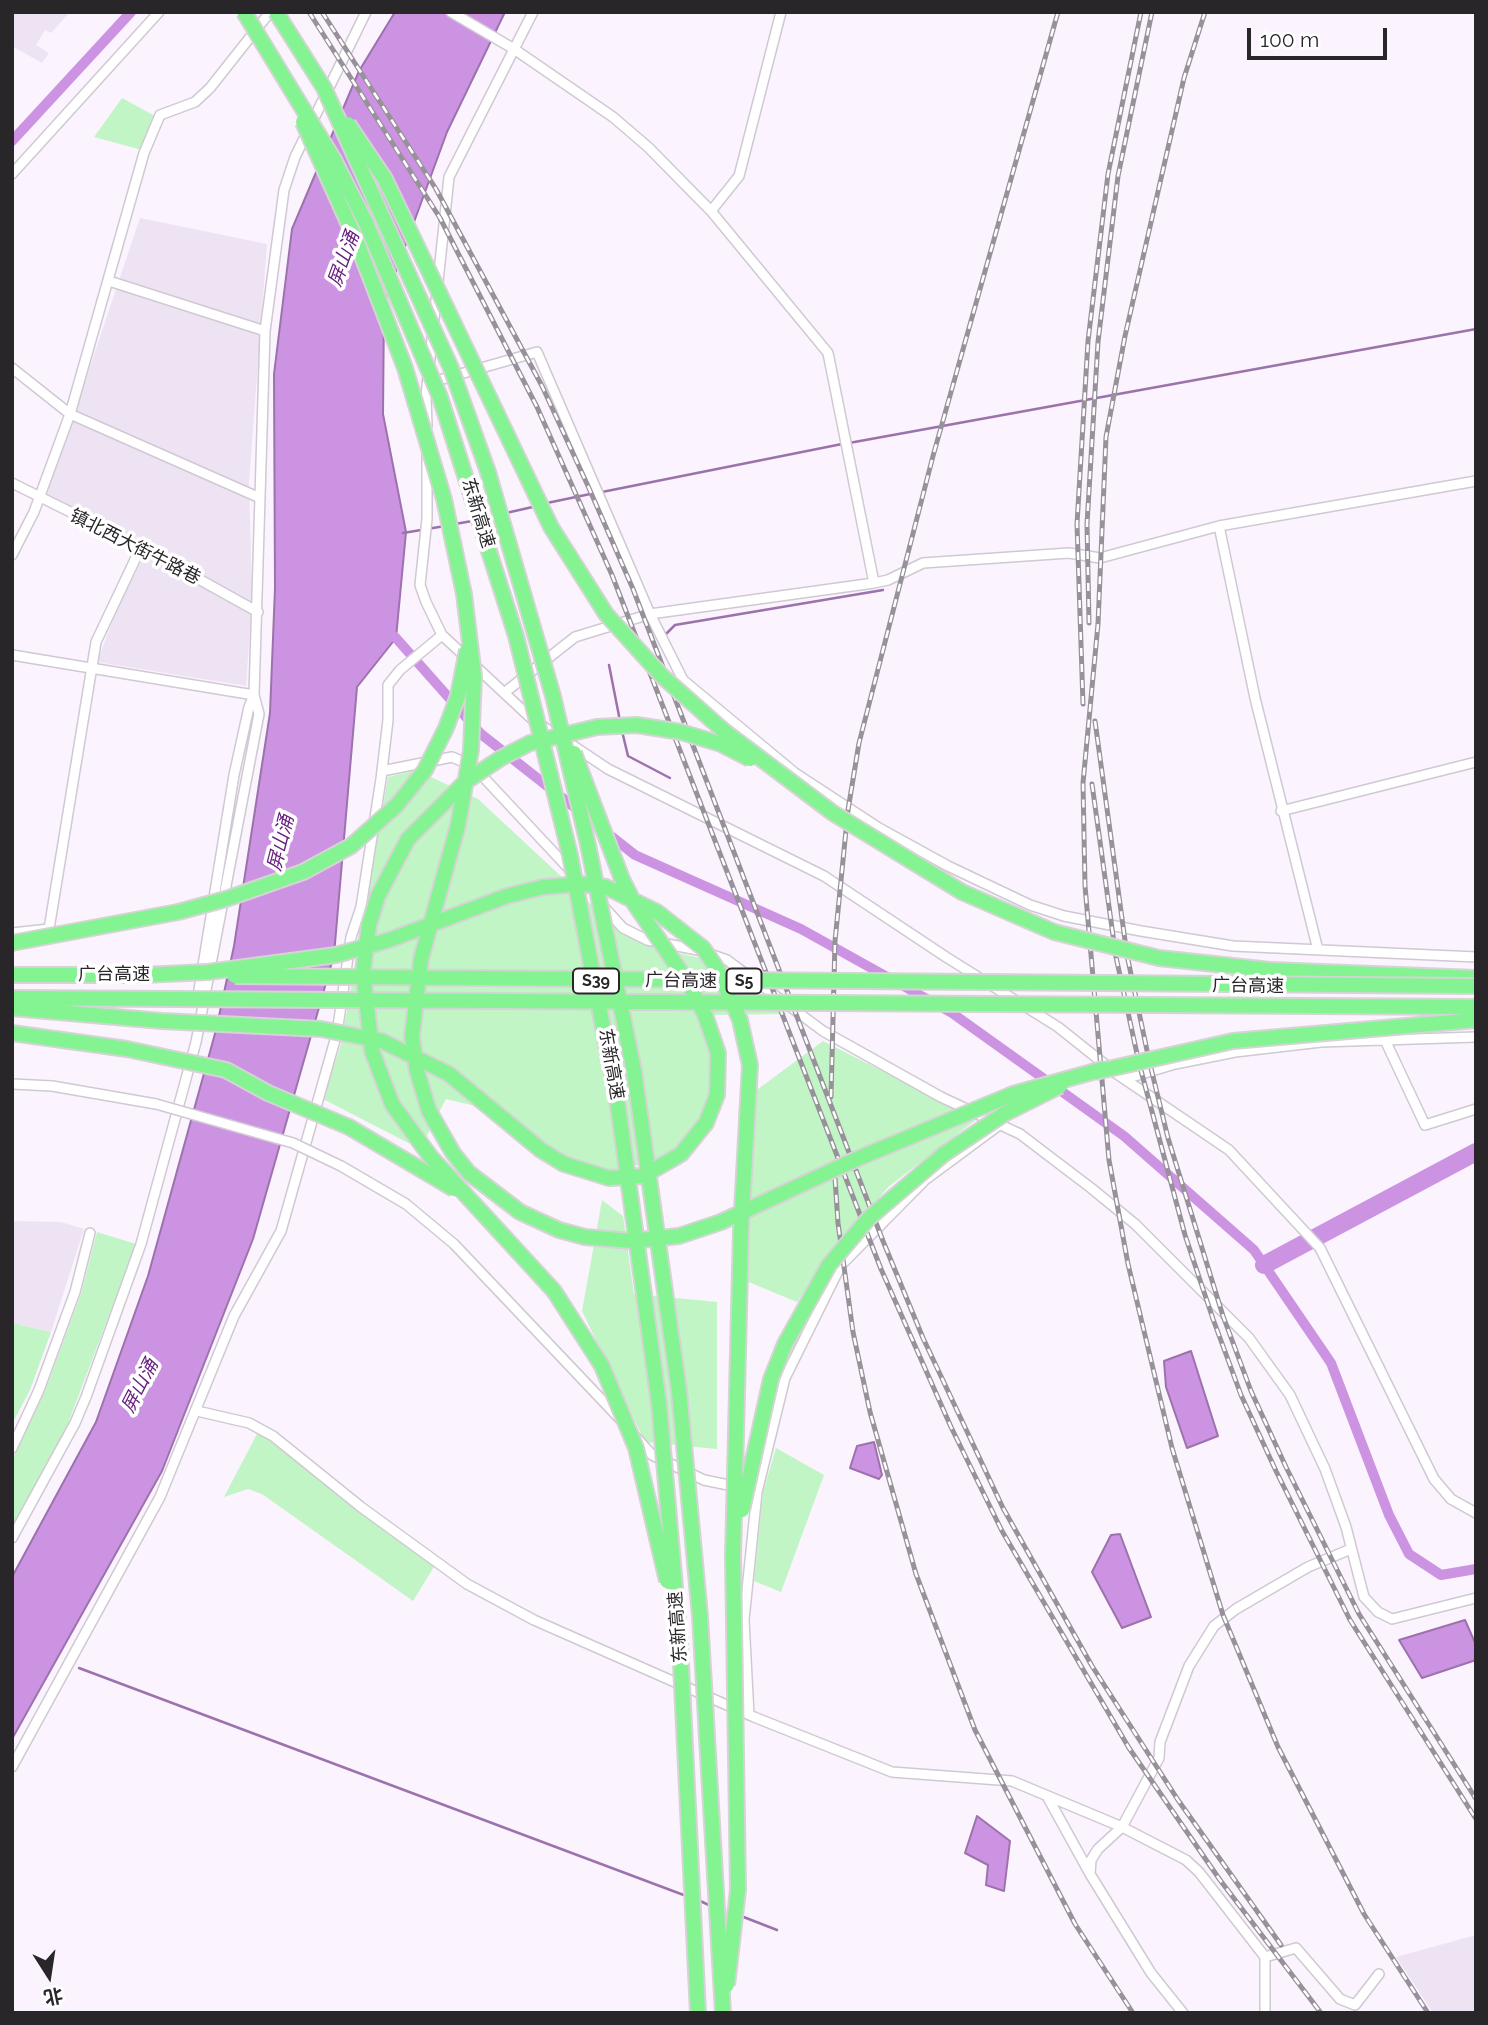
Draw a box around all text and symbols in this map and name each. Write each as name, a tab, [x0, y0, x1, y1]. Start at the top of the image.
scale bar	[1250, 14, 1390, 58]
text: 100 m	[1260, 27, 1319, 52]
water label: 屏山涌	[324, 228, 364, 290]
street label: 东新高速	[457, 475, 499, 551]
street label: 镇北西大街牛路巷	[66, 505, 204, 589]
water label: 屏山涌	[263, 813, 299, 873]
street label: 广台高速	[78, 964, 150, 986]
road number: S39	[573, 968, 619, 993]
road number: S5	[726, 968, 762, 993]
street label: 广台高速	[645, 970, 717, 992]
street label: 广台高速	[1212, 975, 1284, 997]
street label: 东新高速	[594, 1027, 628, 1101]
water label: 屏山涌	[117, 1355, 163, 1417]
street label: 东新高速	[665, 1590, 691, 1664]
north arrow	[14, 1941, 84, 2011]
text: 北	[42, 1984, 65, 2009]

